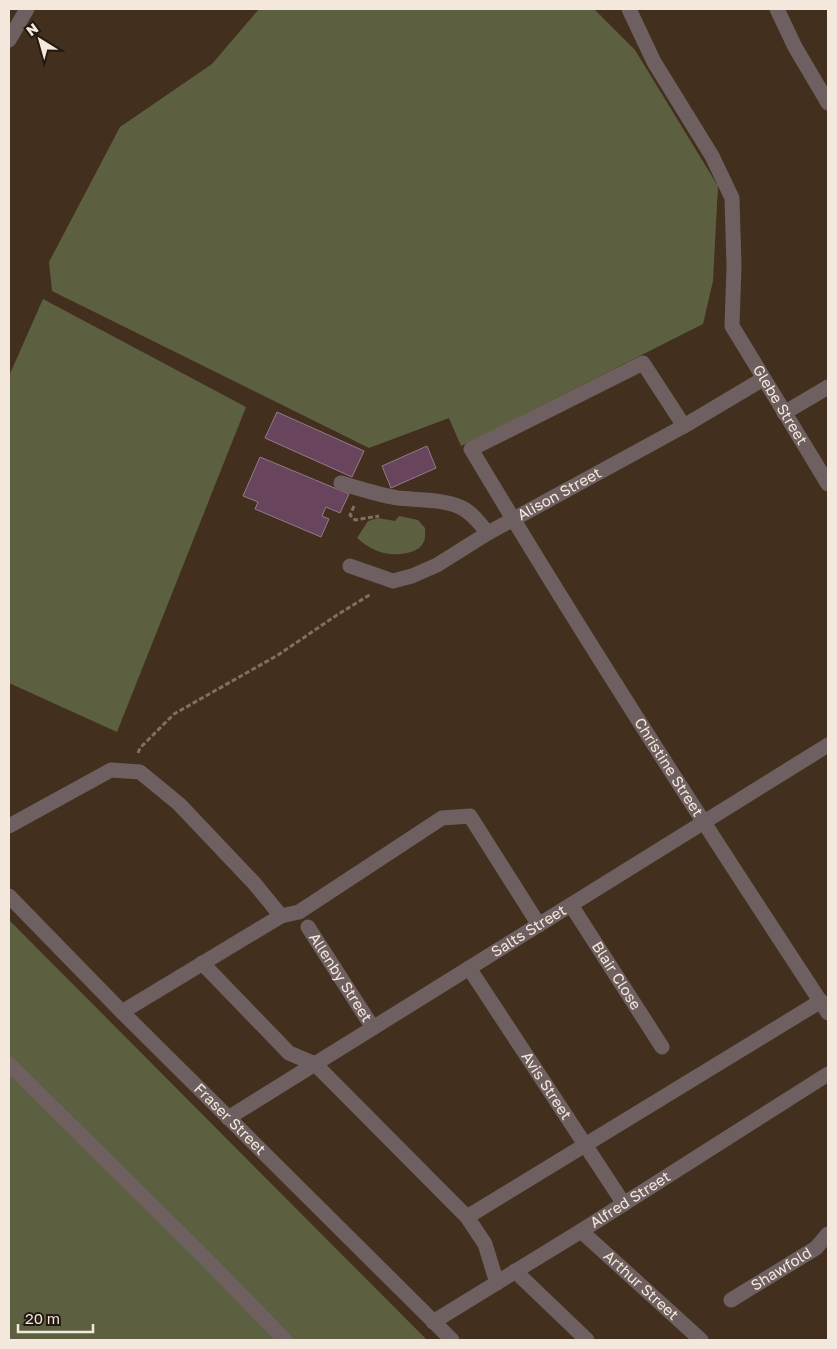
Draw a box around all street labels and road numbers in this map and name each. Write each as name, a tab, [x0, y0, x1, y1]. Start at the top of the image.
street label: Glebe Street	[750, 361, 812, 448]
street label: Alison Street	[514, 463, 604, 523]
street label: Christine Street	[631, 714, 708, 819]
street label: Salts Street	[487, 900, 569, 960]
street label: Allenby Street	[306, 929, 377, 1025]
street label: Blair Close	[589, 938, 646, 1013]
street label: Avis Street	[518, 1048, 576, 1123]
street label: Fraser Street	[191, 1079, 270, 1158]
street label: Alfred Street	[586, 1167, 673, 1231]
street label: Shawfold	[747, 1243, 814, 1294]
street label: Arthur Street	[601, 1246, 683, 1323]

